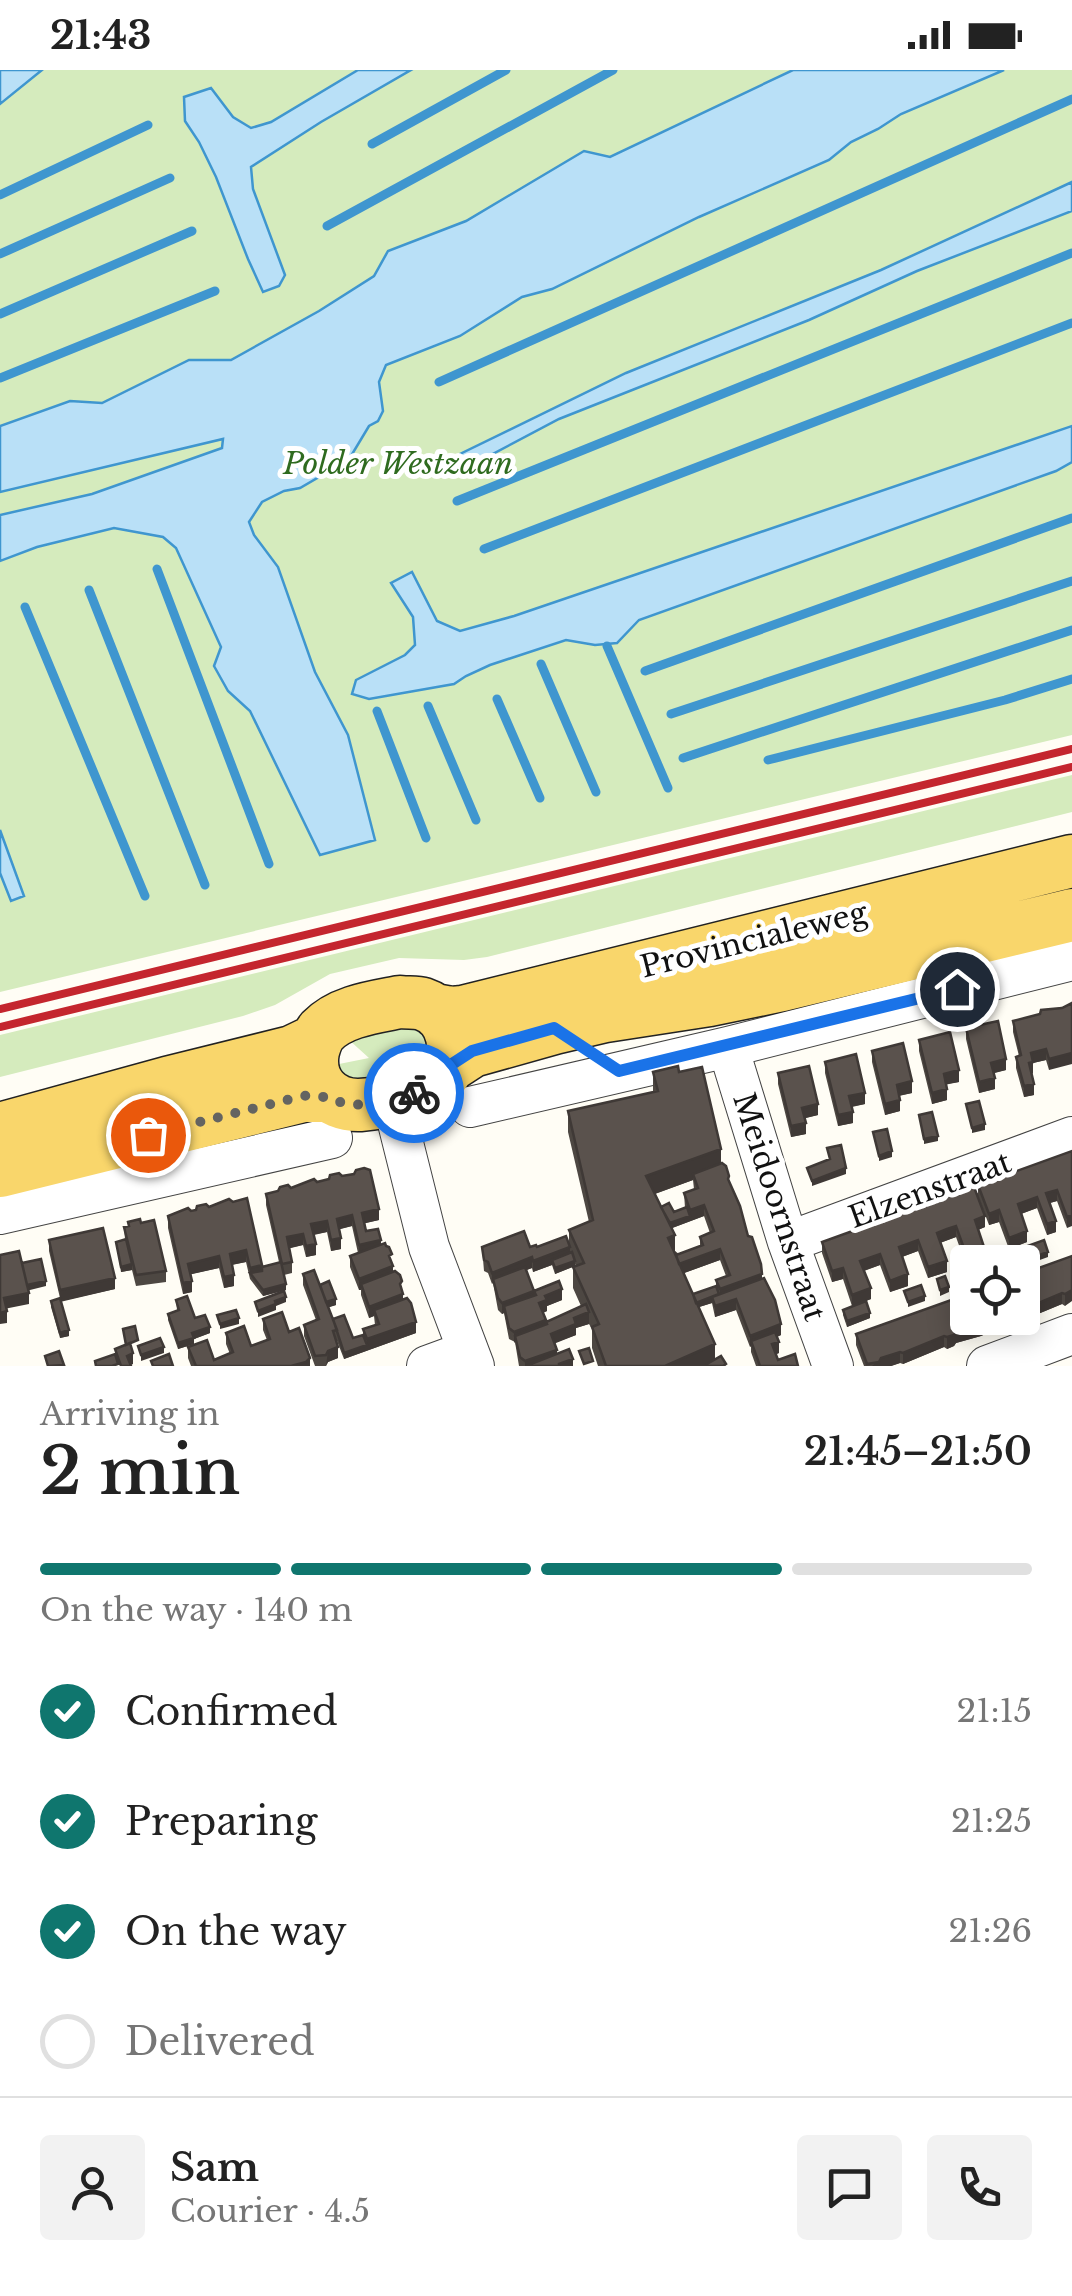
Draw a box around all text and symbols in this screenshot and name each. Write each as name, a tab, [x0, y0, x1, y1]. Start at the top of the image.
text: 21:43	[50, 12, 152, 59]
park label: Polder Westzaan	[282, 445, 513, 482]
street label: Provincialeweg	[637, 893, 872, 986]
pin	[915, 947, 1000, 1032]
icon: home	[930, 962, 985, 1017]
courier	[364, 1043, 464, 1143]
icon: bike	[387, 1066, 442, 1121]
street label: Meidoornstraat	[725, 1088, 834, 1326]
pin	[106, 1093, 191, 1178]
icon: bag	[121, 1108, 176, 1163]
street label: Elzenstraat	[844, 1143, 1017, 1236]
map controls	[950, 1245, 1040, 1335]
button: locate	[950, 1245, 1040, 1335]
text: Arriving in	[40, 1394, 219, 1434]
text: 21:45–21:50	[804, 1428, 1032, 1475]
text: 2 min	[40, 1431, 240, 1512]
text: On the way · 140 m	[40, 1590, 353, 1630]
icon: check	[40, 1684, 95, 1739]
text: Confirmed	[125, 1688, 338, 1735]
text: 21:15	[956, 1691, 1032, 1731]
icon: check	[40, 1794, 95, 1849]
text: Preparing	[125, 1798, 317, 1845]
text: 21:25	[951, 1801, 1032, 1841]
icon: check	[40, 1904, 95, 1959]
text: On the way	[125, 1908, 347, 1955]
text: 21:26	[949, 1911, 1032, 1951]
text: Delivered	[125, 2018, 315, 2065]
button: person	[40, 2135, 145, 2240]
button: chat	[797, 2135, 902, 2240]
button: phone	[927, 2135, 1032, 2240]
text: Sam	[170, 2144, 259, 2191]
text: Courier · 4.5	[170, 2191, 370, 2231]

